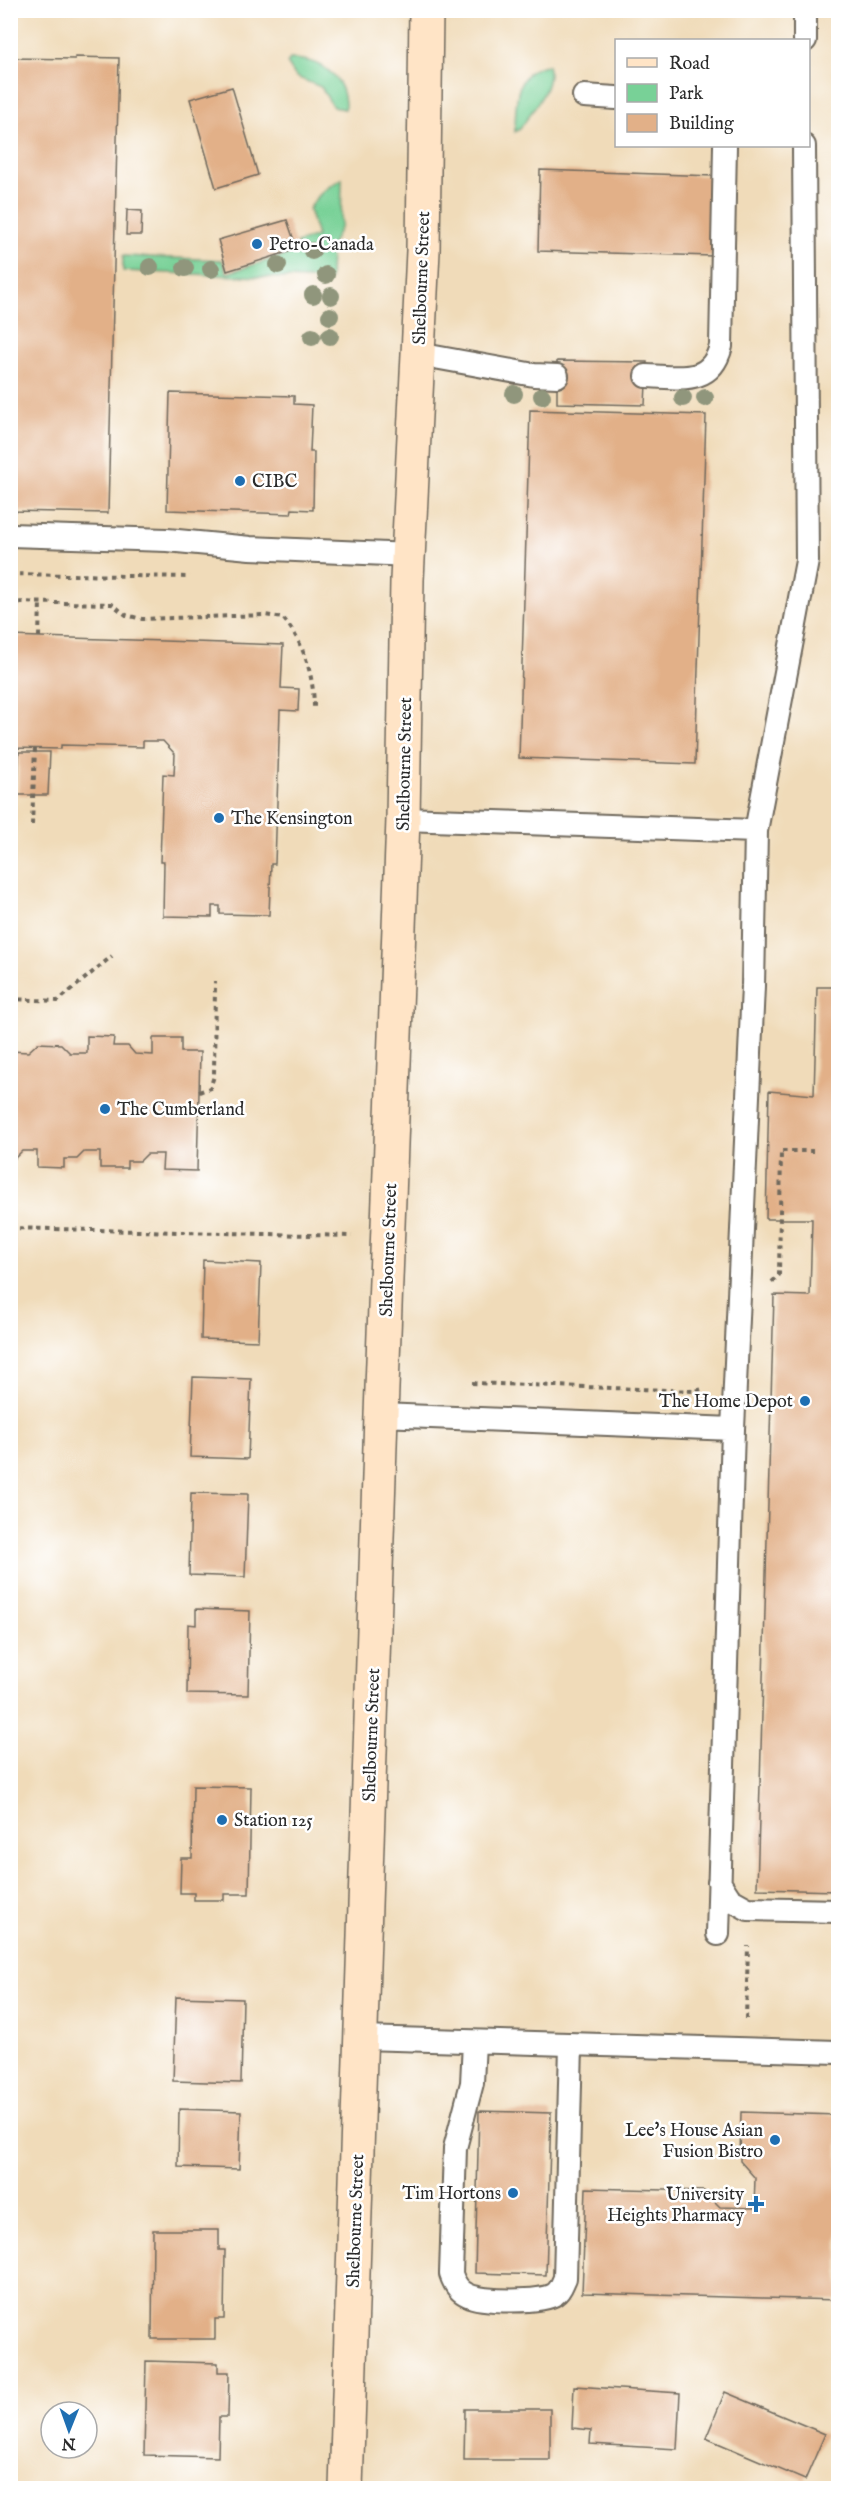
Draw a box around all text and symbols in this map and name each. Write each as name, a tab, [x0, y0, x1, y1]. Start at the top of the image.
legend	[615, 39, 810, 147]
text: Road	[669, 53, 710, 76]
text: Park	[669, 83, 704, 106]
text: Building	[669, 113, 734, 136]
street label: Shelbourne Street	[409, 211, 436, 345]
place label: Petro-Canada	[269, 234, 374, 257]
marker: Petro-Canada	[250, 237, 264, 251]
place label: CIBC	[252, 471, 298, 494]
marker: CIBC	[233, 474, 247, 488]
street label: Shelbourne Street	[393, 697, 418, 831]
place label: The Kensington	[231, 808, 353, 831]
marker: The Kensington	[212, 811, 226, 825]
place label: The Cumberland	[117, 1099, 245, 1122]
marker: The Cumberland	[98, 1102, 112, 1116]
street label: Shelbourne Street	[376, 1183, 403, 1317]
place label: The Home Depot	[659, 1391, 793, 1414]
marker: The Home Depot	[798, 1394, 812, 1408]
street label: Shelbourne Street	[359, 1668, 386, 1802]
place label: Station 125	[234, 1810, 313, 1833]
marker: Station 125	[215, 1813, 229, 1827]
place label: Lee's House Asian Fusion Bistro	[625, 2120, 763, 2164]
marker: Lee's House Asian Fusion Bistro	[768, 2133, 782, 2147]
street label: Shelbourne Street	[343, 2154, 370, 2288]
place label: Tim Hortons	[402, 2183, 501, 2206]
place label: University Heights Pharmacy	[607, 2184, 744, 2228]
marker: Tim Hortons	[506, 2186, 520, 2200]
marker: University Heights Pharmacy	[749, 2197, 763, 2211]
north arrow	[39, 2400, 99, 2460]
text: N	[62, 2433, 77, 2453]

